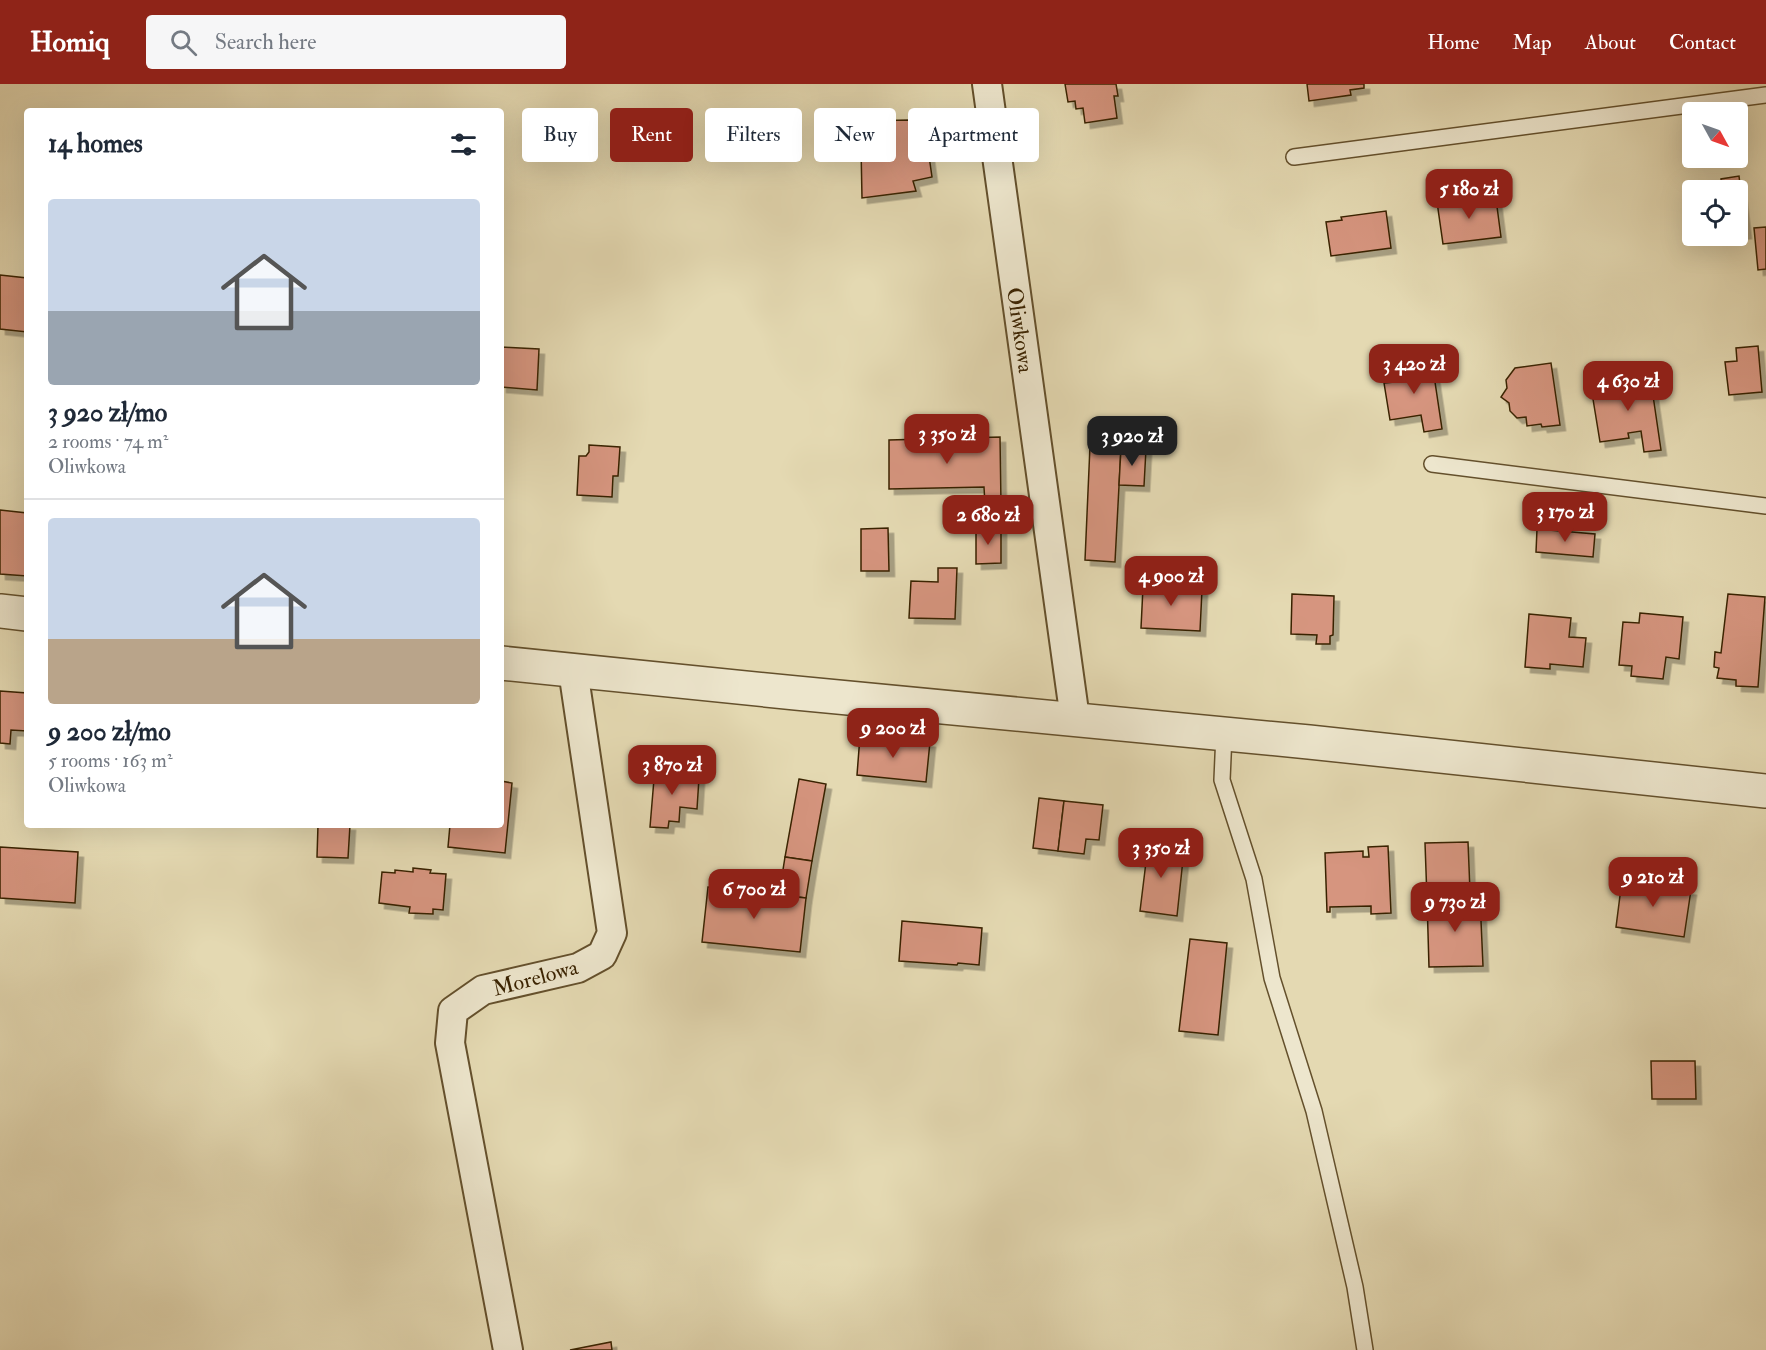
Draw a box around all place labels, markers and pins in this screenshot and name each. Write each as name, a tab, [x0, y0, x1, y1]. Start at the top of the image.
pin: 5 180 zł	[1407, 169, 1531, 220]
pin: 3 420 zł	[1352, 344, 1476, 395]
pin: 4 630 zł	[1566, 361, 1690, 412]
pin: 3 350 zł	[885, 414, 1009, 465]
pin: 3 920 zł	[1070, 416, 1194, 467]
pin: 3 170 zł	[1503, 492, 1627, 543]
pin: 2 680 zł	[926, 495, 1050, 546]
pin: 4 900 zł	[1109, 556, 1233, 607]
pin: 9 200 zł	[831, 708, 955, 759]
pin: 3 870 zł	[610, 745, 734, 796]
pin: 3 350 zł	[1099, 828, 1223, 879]
pin: 9 210 zł	[1591, 857, 1715, 908]
pin: 6 700 zł	[692, 869, 816, 920]
pin: 9 730 zł	[1393, 882, 1517, 933]

